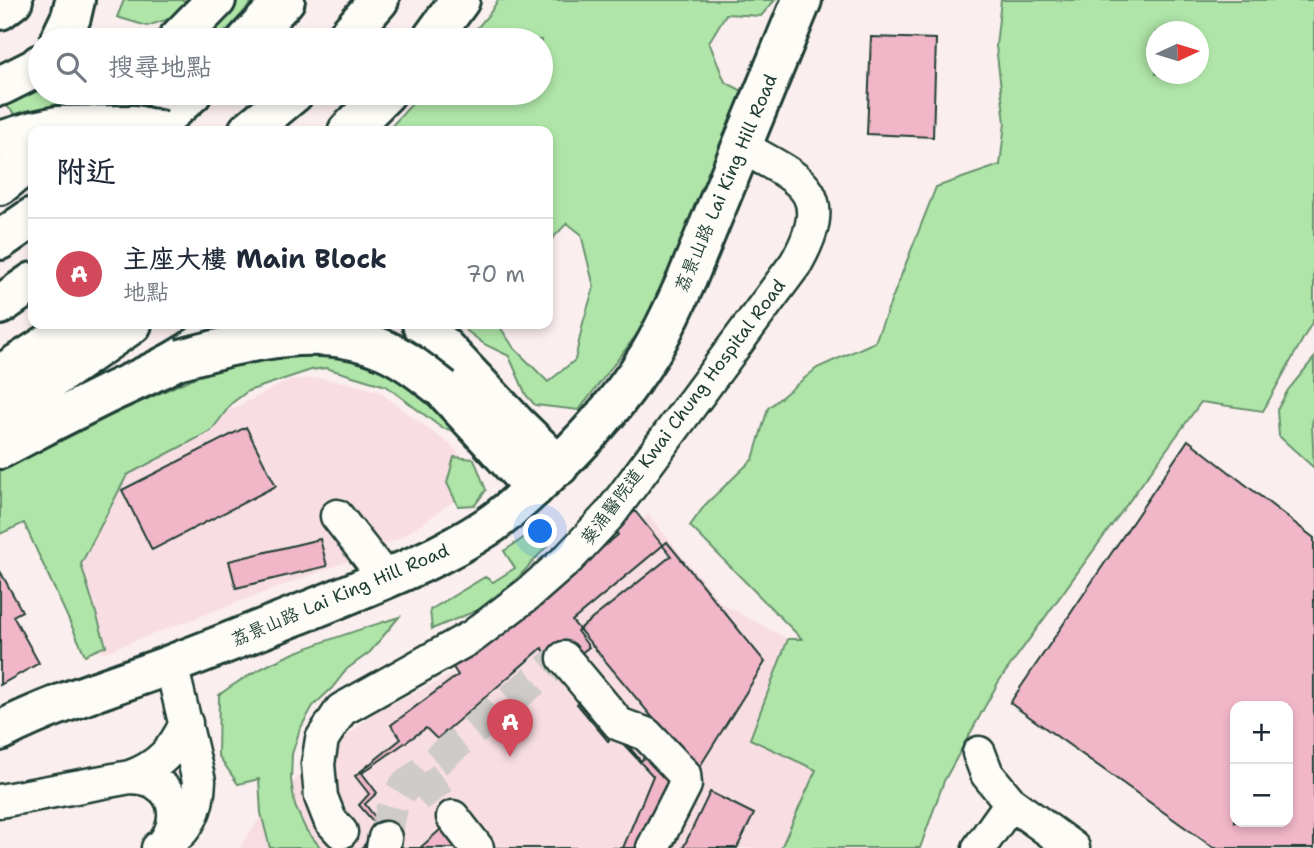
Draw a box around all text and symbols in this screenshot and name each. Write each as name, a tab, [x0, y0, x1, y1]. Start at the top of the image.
north arrow	[1146, 21, 1209, 84]
search box	[28, 28, 553, 105]
icon: search	[52, 48, 90, 86]
text: 搜尋地點	[108, 49, 212, 84]
street label: 荔景山路 Lai King Hill Road	[669, 70, 783, 296]
text: 附近	[56, 151, 116, 192]
text: 主座大樓 Main Block	[123, 241, 387, 276]
text: A	[70, 259, 88, 289]
text: 70 m	[466, 259, 525, 289]
street label: 葵涌醫院道 Kwai Chung Hospital Road	[575, 274, 791, 550]
text: 地點	[123, 277, 169, 307]
your location	[523, 514, 557, 548]
street label: 荔景山路 Lai King Hill Road	[227, 538, 453, 652]
pin: A	[487, 699, 533, 757]
map controls	[1230, 701, 1293, 827]
button: +	[1230, 701, 1293, 764]
button: −	[1230, 764, 1293, 827]

